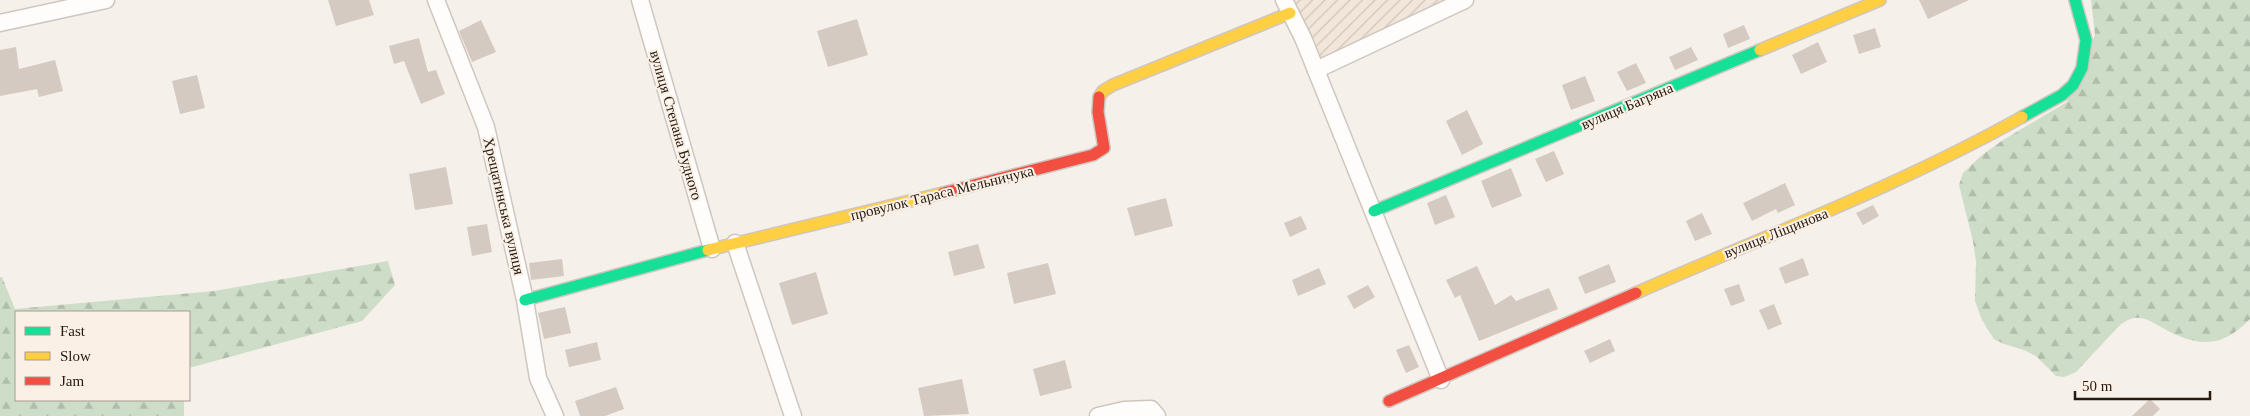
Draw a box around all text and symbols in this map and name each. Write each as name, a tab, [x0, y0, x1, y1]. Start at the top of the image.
street label: вулиця Степана Будного	[647, 48, 705, 202]
street label: вулиця Багряна	[1579, 79, 1676, 133]
street label: Хрещатинська вулиця	[480, 136, 528, 276]
street label: провулок Тараса Мельничука	[849, 162, 1036, 224]
street label: вулиця Ліщинова	[1722, 205, 1831, 261]
legend	[15, 311, 190, 401]
text: Fast	[60, 323, 86, 339]
text: Slow	[60, 348, 91, 364]
scale bar	[2075, 368, 2210, 400]
text: Jam	[60, 373, 84, 389]
text: 50 m	[2082, 378, 2113, 394]

